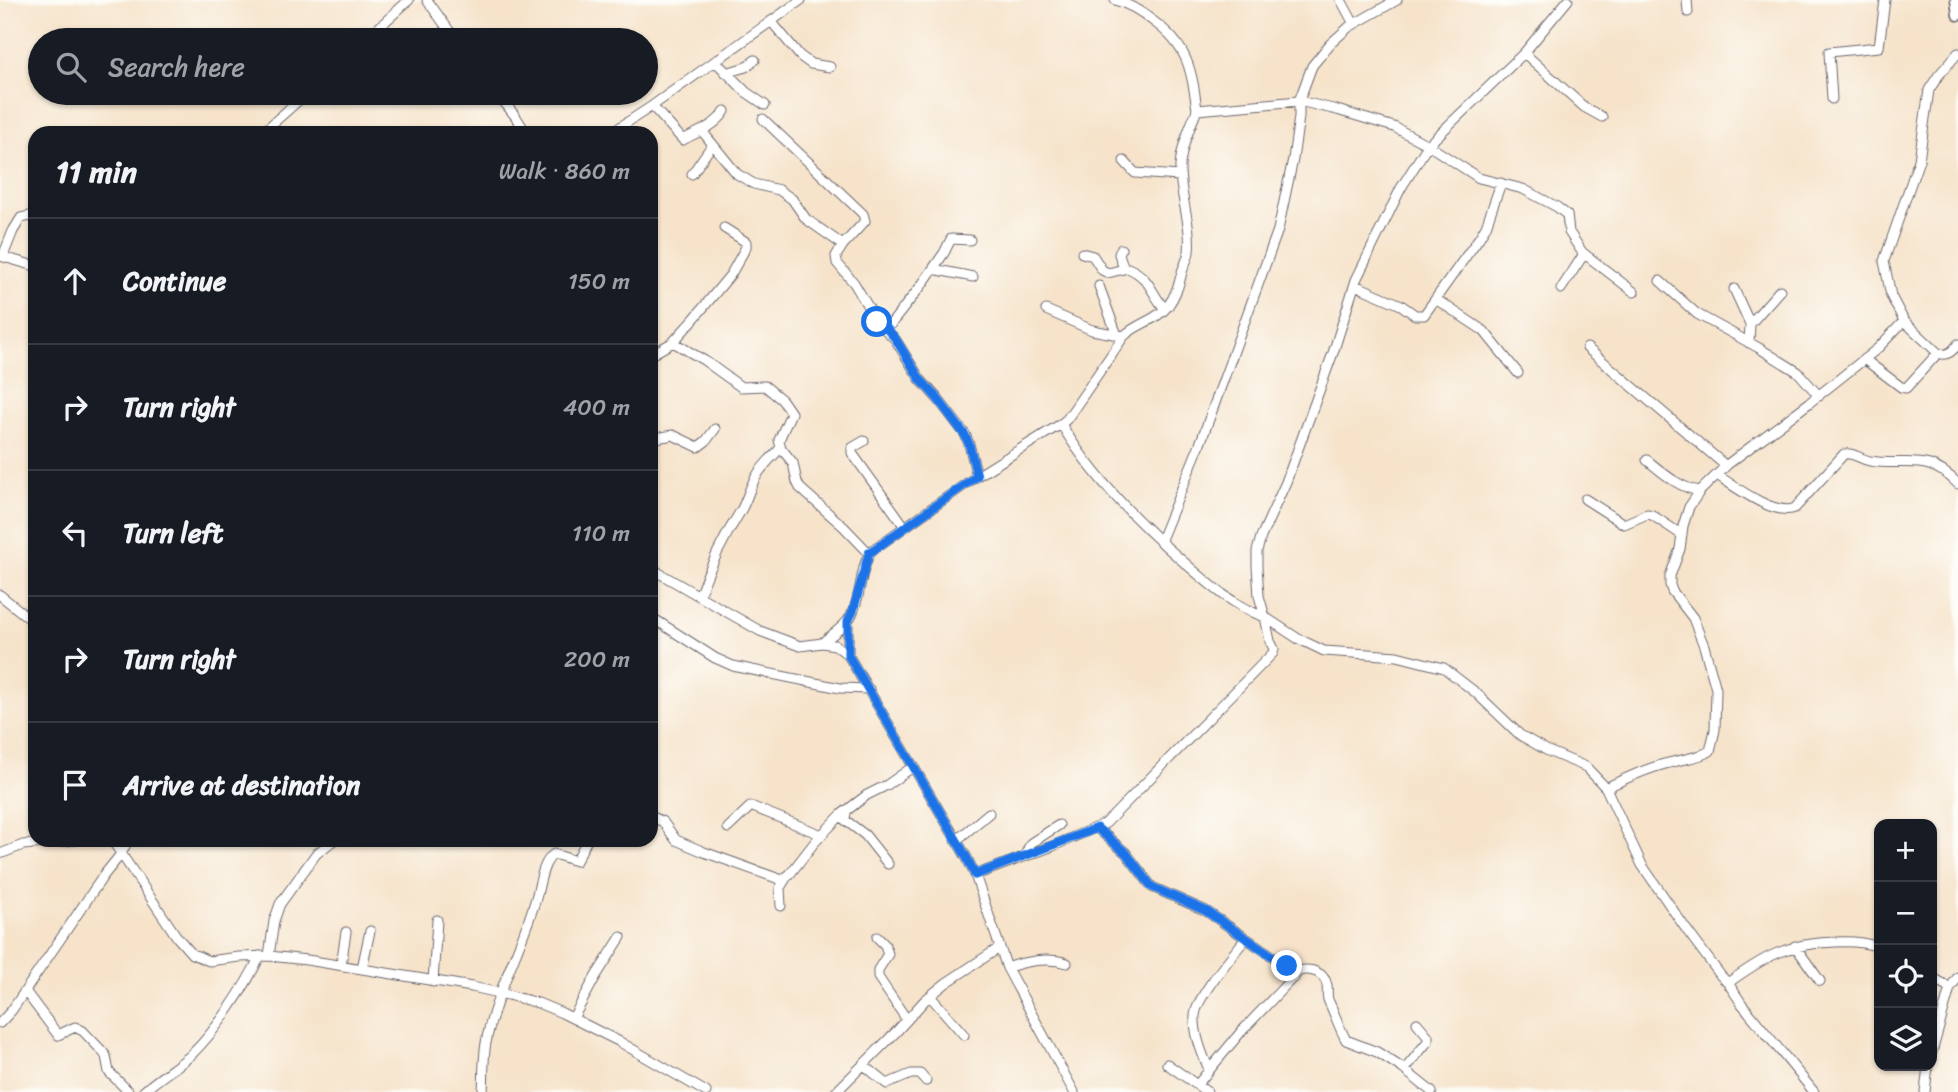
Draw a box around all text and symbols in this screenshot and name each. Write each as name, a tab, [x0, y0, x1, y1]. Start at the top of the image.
search box	[28, 28, 658, 105]
text: Search here	[108, 44, 245, 90]
icon: search	[52, 48, 90, 86]
text: 11 min	[56, 145, 137, 199]
text: Walk · 860 m	[499, 151, 630, 192]
text: Continue	[123, 258, 226, 304]
text: 150 m	[568, 261, 630, 302]
icon: ahead	[56, 262, 94, 300]
route start	[861, 306, 892, 337]
text: Turn right	[123, 384, 236, 430]
text: 400 m	[563, 387, 630, 428]
icon: right	[56, 388, 94, 426]
text: Turn left	[123, 510, 223, 556]
text: 110 m	[572, 513, 630, 554]
icon: left	[56, 514, 94, 552]
text: Turn right	[123, 636, 236, 682]
text: 200 m	[564, 639, 630, 680]
icon: right	[56, 640, 94, 678]
text: Arrive at destination	[123, 762, 360, 808]
icon: arrive	[56, 766, 94, 804]
map controls	[1874, 819, 1937, 1071]
button: +	[1874, 819, 1937, 882]
button: −	[1874, 882, 1937, 945]
button: locate	[1874, 945, 1937, 1008]
route end	[1271, 950, 1302, 981]
button: layers	[1874, 1008, 1937, 1071]

